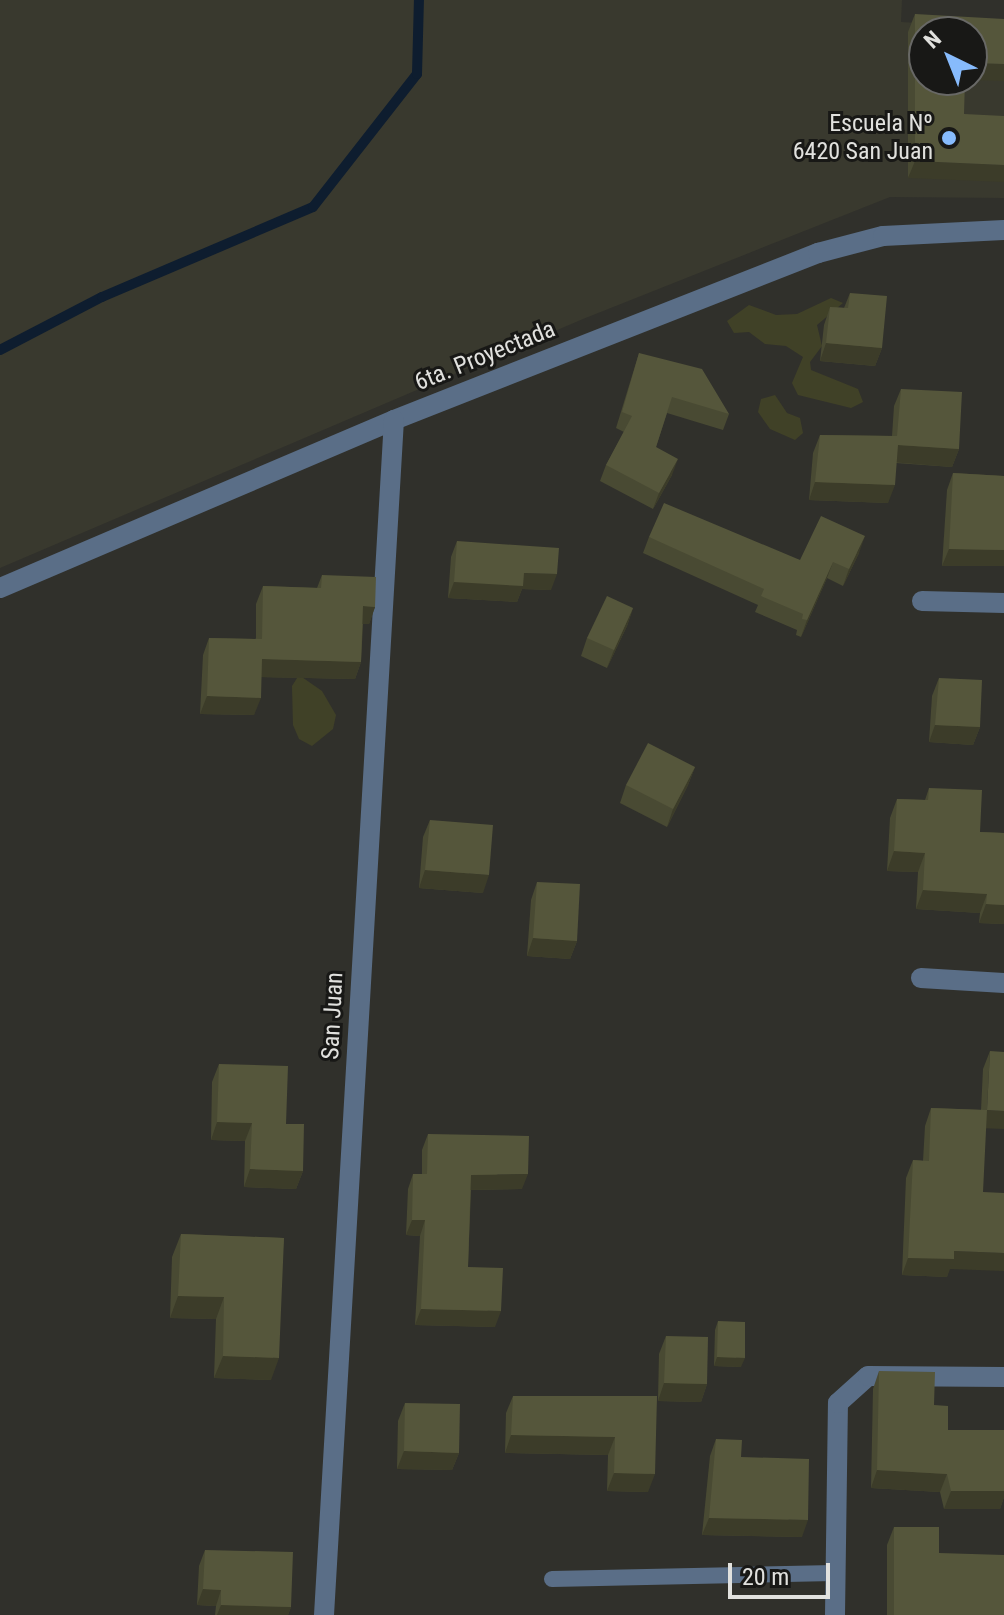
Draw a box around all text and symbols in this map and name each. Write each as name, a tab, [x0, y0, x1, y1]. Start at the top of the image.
north arrow	[908, 16, 988, 96]
text: N	[919, 26, 946, 53]
place label: Escuela Nº 6420 San Juan	[793, 110, 933, 166]
marker: Escuela Nº 6420 San Juan	[940, 129, 958, 147]
street label: 6ta. Proyectada	[411, 315, 559, 397]
street label: San Juan	[316, 972, 350, 1060]
scale bar	[732, 1547, 834, 1597]
text: 20 m	[742, 1563, 789, 1591]

